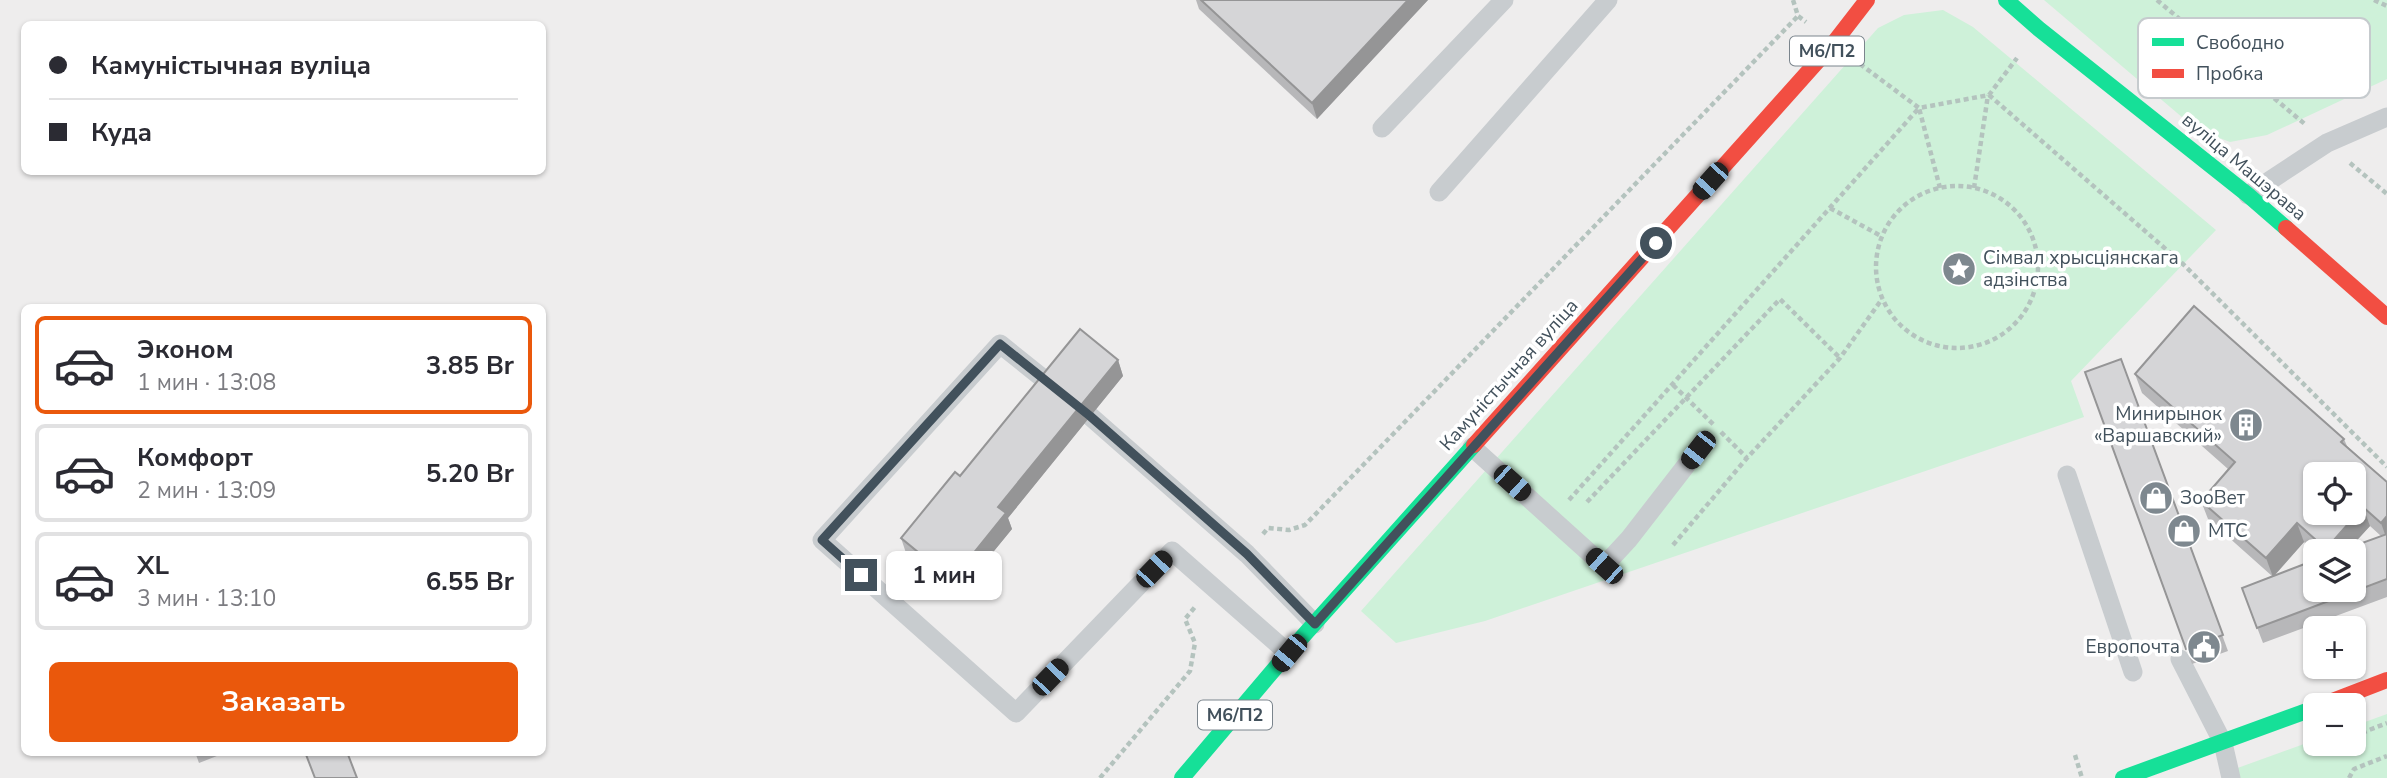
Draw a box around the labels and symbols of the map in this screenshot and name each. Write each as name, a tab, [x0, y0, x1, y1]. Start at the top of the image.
legend	[2138, 18, 2370, 98]
text: Свободно	[2196, 30, 2285, 56]
road number: М6/П2	[1790, 36, 1864, 66]
text: Пробка	[2196, 61, 2263, 87]
street label: вуліца Машэрава	[2176, 107, 2312, 227]
car	[1689, 158, 1732, 204]
route start	[1640, 227, 1672, 259]
place label: Сімвал хрысціянскага адзінства	[1983, 245, 2179, 293]
place icon: Сімвал хрысціянскага адзінства	[1940, 250, 1978, 288]
street label: Камуністычная вуліца	[1434, 294, 1584, 456]
place label: Минирынок «Варшавский»	[2094, 401, 2222, 449]
building icon: Минирынок «Варшавский»	[2227, 406, 2265, 444]
car	[1677, 427, 1720, 473]
car	[1490, 461, 1535, 505]
shop icon: ЗооВет	[2137, 479, 2175, 517]
place label: ЗооВет	[2180, 485, 2246, 511]
shop icon: МТС	[2165, 512, 2203, 550]
place label: МТС	[2208, 518, 2248, 544]
car	[1582, 544, 1627, 588]
car	[1132, 547, 1177, 591]
callout: 1 мин	[886, 550, 1001, 600]
route end	[845, 559, 877, 591]
public building icon: Европочта	[2185, 628, 2223, 666]
car	[1268, 630, 1311, 676]
place label: Европочта	[2085, 634, 2180, 660]
car	[1028, 655, 1073, 699]
road number: М6/П2	[1198, 700, 1272, 730]

